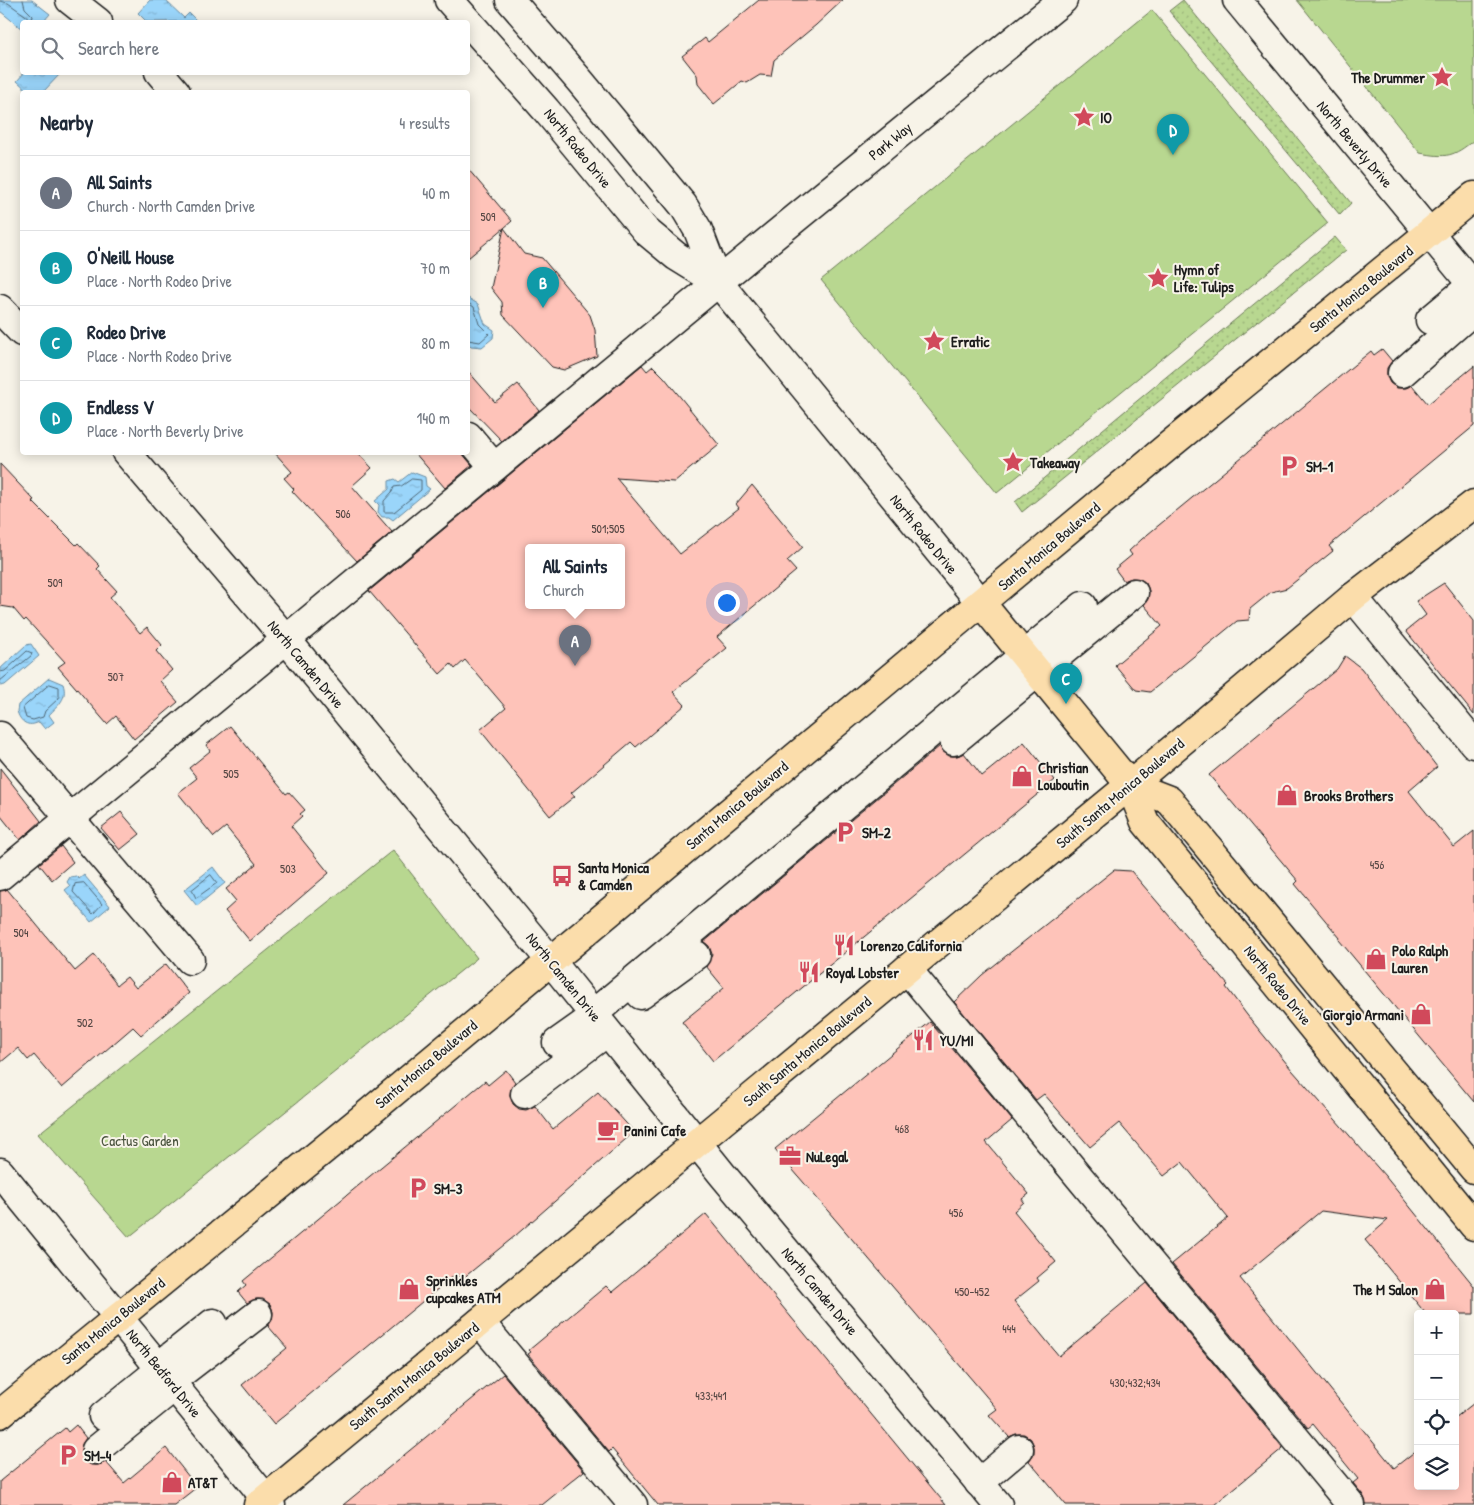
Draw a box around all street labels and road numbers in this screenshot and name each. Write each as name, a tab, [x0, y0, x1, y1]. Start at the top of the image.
street label: North Beverly Drive	[1312, 96, 1398, 192]
street label: North Rodeo Drive	[539, 104, 617, 192]
street label: Park Way	[864, 117, 916, 165]
street label: Santa Monica Boulevard	[1305, 241, 1417, 337]
street label: North Rodeo Drive	[885, 490, 963, 578]
street label: Santa Monica Boulevard	[993, 497, 1105, 595]
street label: North Camden Drive	[263, 615, 349, 713]
street label: South Santa Monica Boulevard	[1051, 733, 1189, 853]
street label: Santa Monica Boulevard	[681, 756, 793, 854]
street label: North Camden Drive	[521, 928, 607, 1026]
street label: North Rodeo Drive	[1239, 941, 1317, 1029]
street label: South Santa Monica Boulevard	[738, 991, 876, 1111]
street label: Santa Monica Boulevard	[370, 1015, 482, 1113]
street label: North Camden Drive	[777, 1242, 863, 1340]
street label: Santa Monica Boulevard	[57, 1273, 169, 1369]
street label: South Santa Monica Boulevard	[345, 1317, 483, 1435]
street label: North Bedford Drive	[122, 1324, 206, 1422]

